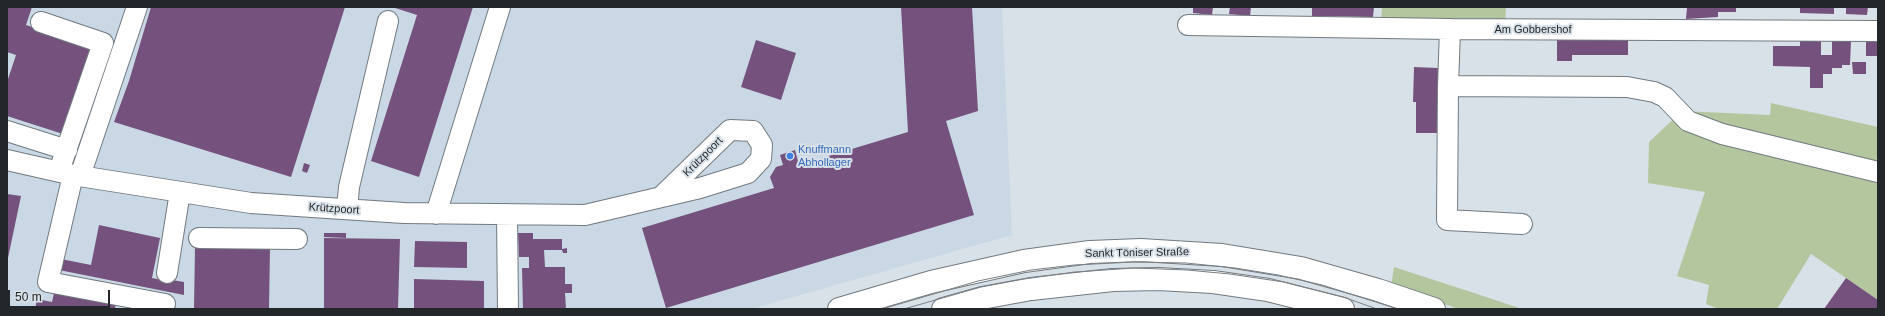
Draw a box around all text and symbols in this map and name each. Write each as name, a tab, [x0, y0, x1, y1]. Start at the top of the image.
street label: Am Gobbershof	[1494, 23, 1572, 37]
street label: Krützpoort	[680, 134, 726, 180]
place label: Knuffmann Abhollager	[798, 143, 851, 169]
marker: Knuffmann Abhollager	[785, 151, 795, 161]
street label: Krützpoort	[308, 201, 360, 217]
street label: Sankt Töniser Straße	[1085, 245, 1189, 261]
scale bar	[10, 282, 112, 308]
text: 50 m	[15, 290, 42, 304]

